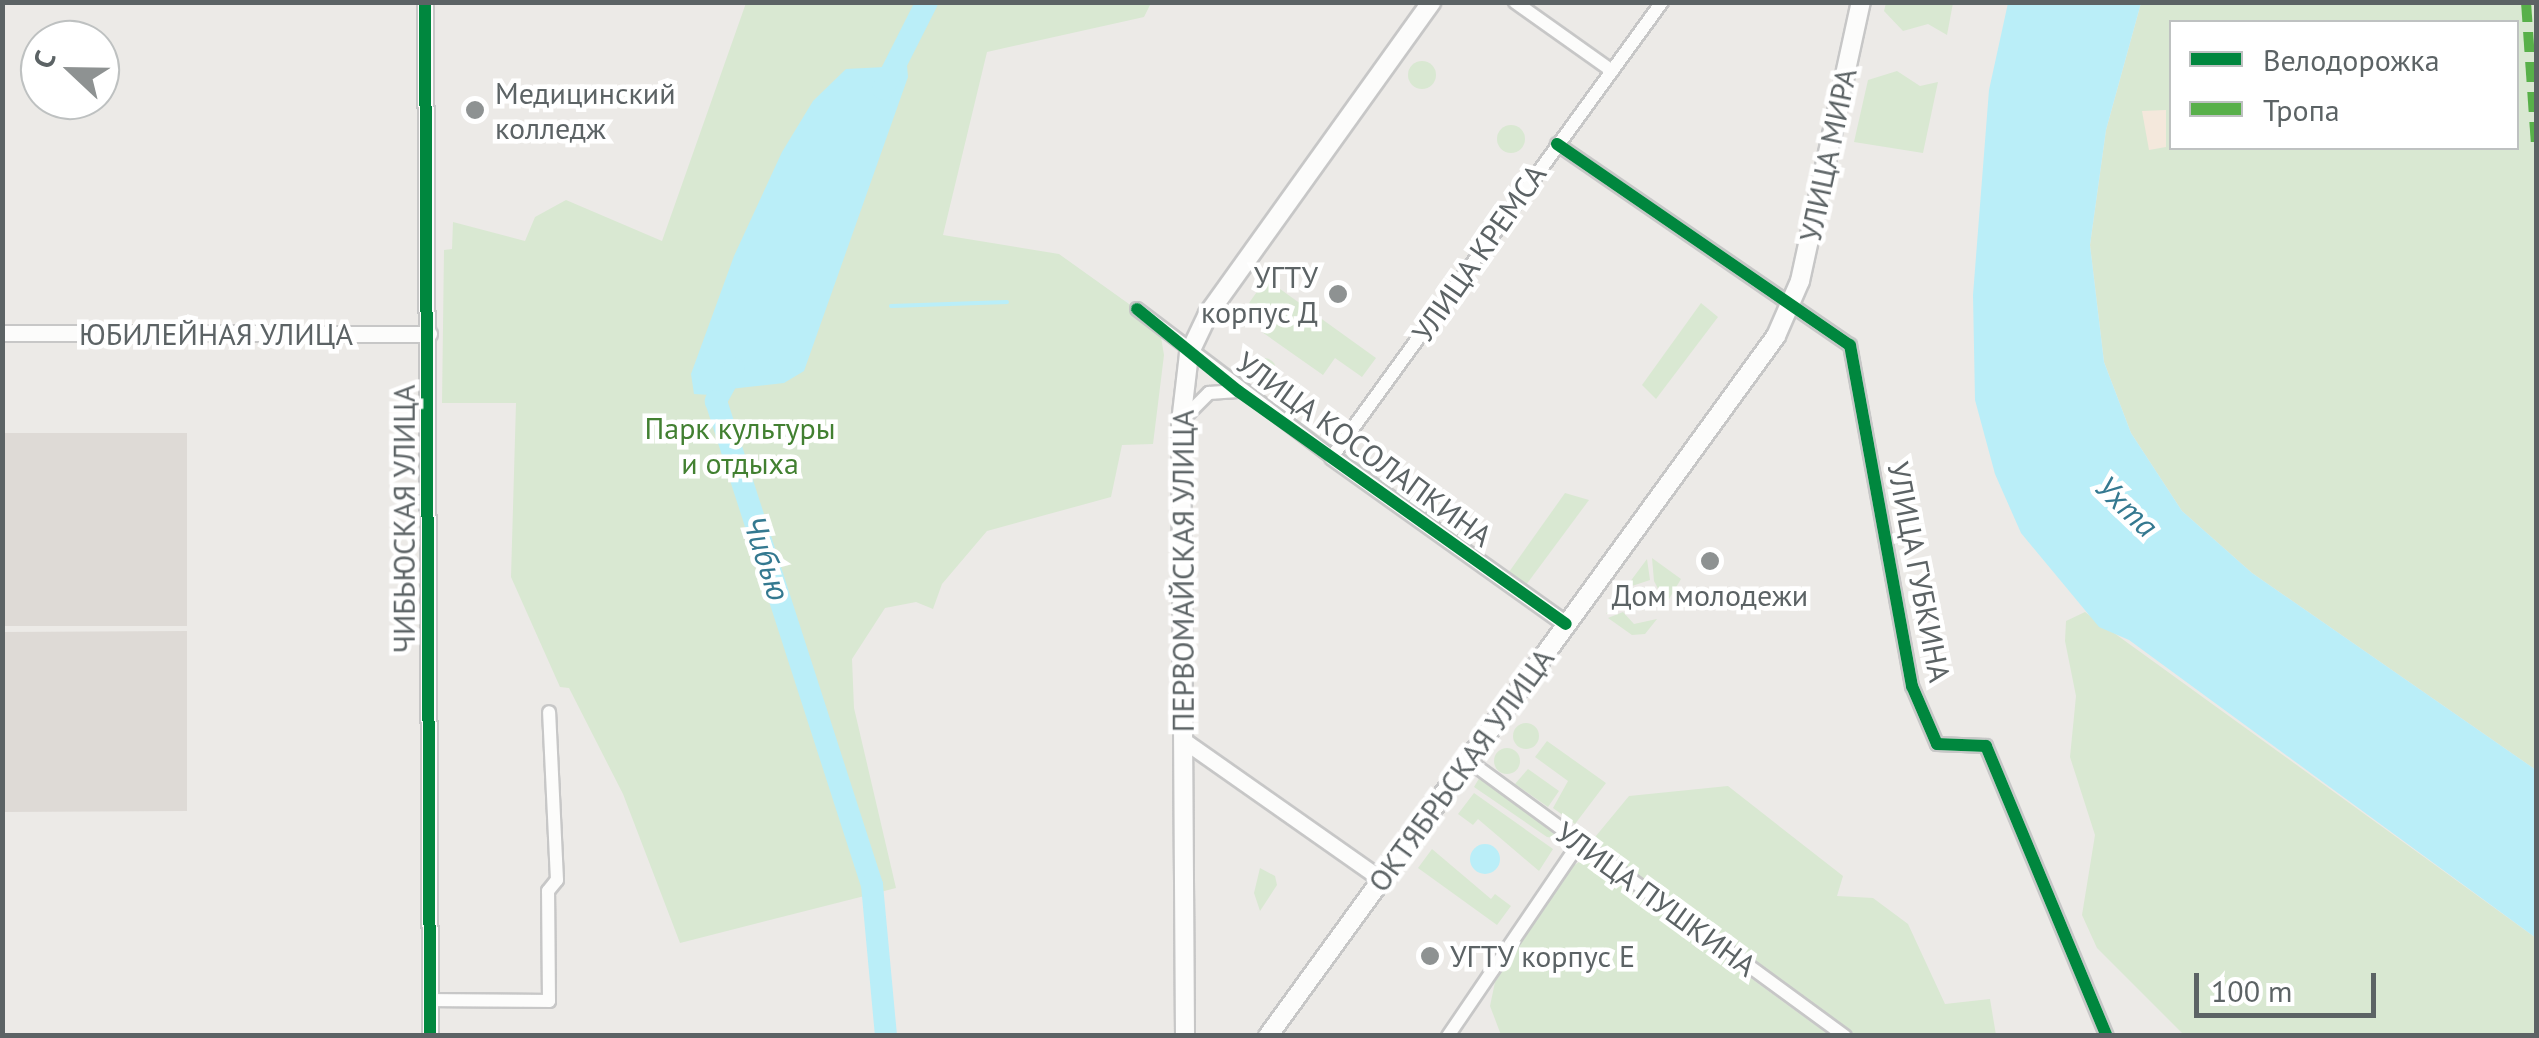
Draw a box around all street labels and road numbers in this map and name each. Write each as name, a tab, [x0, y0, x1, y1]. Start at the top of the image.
street label: УЛИЦА МИРА	[1792, 64, 1864, 246]
street label: УЛИЦА КРЕМСА	[1404, 157, 1554, 349]
street label: ЮБИЛЕЙНАЯ УЛИЦА	[79, 316, 353, 352]
street label: УЛИЦА КОСОЛАПКИНА	[1229, 344, 1499, 554]
street label: ЧИБЬЮСКАЯ УЛИЦА	[386, 384, 422, 654]
street label: ПЕРВОМАЙСКАЯ УЛИЦА	[1165, 409, 1201, 733]
street label: УЛИЦА ГУБКИНА	[1880, 458, 1958, 686]
street label: ОКТЯБРЬСКАЯ УЛИЦА	[1360, 641, 1562, 899]
street label: УЛИЦА ПУШКИНА	[1548, 814, 1764, 984]

